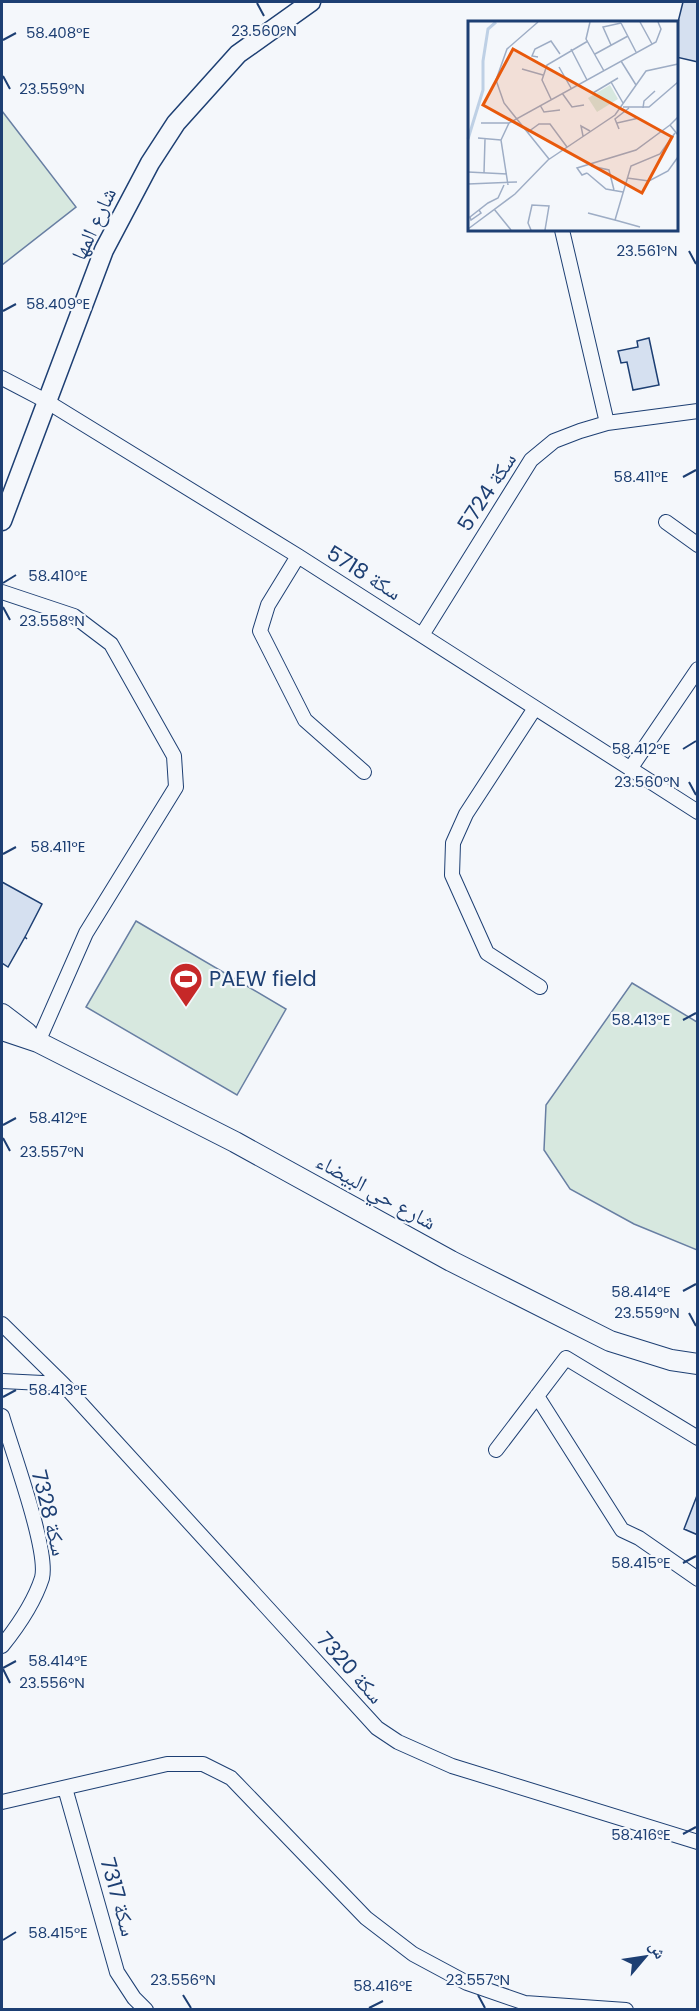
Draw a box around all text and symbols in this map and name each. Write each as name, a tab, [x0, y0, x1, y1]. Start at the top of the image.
text: 23.560°N	[231, 20, 297, 41]
inset map	[468, 21, 678, 231]
text: 58.408°E	[26, 22, 90, 43]
text: 23.559°N	[19, 78, 85, 99]
street label: شارع المها	[64, 183, 123, 265]
text: 23.561°N	[616, 240, 678, 261]
text: 58.409°E	[26, 293, 90, 314]
street label: سكة 5724	[450, 447, 523, 537]
text: 58.411°E	[614, 466, 668, 487]
street label: سكة 5718	[321, 538, 407, 607]
text: 58.410°E	[28, 565, 88, 586]
text: 23.558°N	[19, 610, 85, 631]
text: 58.412°E	[612, 738, 670, 759]
text: 23.560°N	[614, 771, 680, 792]
text: 58.411°E	[31, 836, 85, 857]
sports icon: PAEW field	[168, 961, 204, 1008]
place label: PAEW field	[209, 964, 317, 993]
text: 58.413°E	[612, 1009, 670, 1030]
text: 58.412°E	[29, 1107, 87, 1128]
text: 23.557°N	[20, 1141, 84, 1162]
street label: شارع حي البيضاء	[310, 1147, 441, 1238]
text: 58.414°E	[611, 1281, 671, 1302]
text: 23.559°N	[614, 1302, 680, 1323]
text: 58.413°E	[29, 1379, 87, 1400]
street label: سكة 7328	[25, 1467, 74, 1559]
text: 58.415°E	[611, 1552, 671, 1573]
street label: سكة 7320	[310, 1625, 390, 1710]
text: 58.414°E	[28, 1650, 88, 1671]
text: 23.556°N	[19, 1672, 85, 1693]
text: 58.416°E	[611, 1824, 671, 1845]
street label: سكة 7317	[93, 1854, 144, 1940]
text: 58.415°E	[28, 1922, 88, 1943]
north arrow	[615, 1927, 675, 1987]
text: ش	[644, 1937, 672, 1963]
text: 23.556°N	[150, 1969, 216, 1990]
text: 23.557°N	[446, 1969, 510, 1990]
text: 58.416°E	[353, 1975, 413, 1996]

